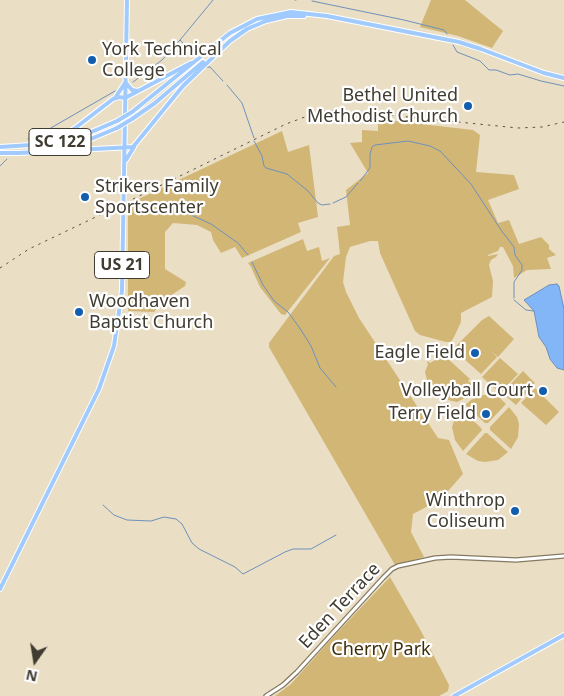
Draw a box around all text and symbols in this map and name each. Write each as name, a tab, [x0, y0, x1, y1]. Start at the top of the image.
place label: York Technical College	[102, 39, 222, 82]
marker: York Technical College	[86, 54, 98, 66]
place label: Bethel United Methodist Church	[307, 85, 458, 128]
marker: Bethel United Methodist Church	[462, 100, 474, 112]
road number: SC 122	[29, 128, 91, 156]
place label: Strikers Family Sportscenter	[95, 176, 219, 218]
marker: Strikers Family Sportscenter	[79, 191, 91, 203]
road number: US 21	[94, 252, 150, 278]
place label: Woodhaven Baptist Church	[89, 291, 213, 334]
marker: Woodhaven Baptist Church	[73, 306, 85, 318]
place label: Eagle Field	[374, 342, 465, 364]
marker: Eagle Field	[469, 347, 481, 359]
place label: Volleyball Court	[401, 380, 533, 402]
marker: Volleyball Court	[537, 385, 549, 397]
place label: Terry Field	[389, 403, 476, 425]
marker: Terry Field	[480, 408, 492, 420]
place label: Winthrop Coliseum	[426, 490, 505, 532]
marker: Winthrop Coliseum	[509, 505, 521, 517]
street label: Eden Terrace	[295, 559, 385, 653]
north arrow	[10, 636, 60, 686]
park label: Cherry Park	[331, 639, 431, 661]
text: N	[24, 666, 39, 687]

